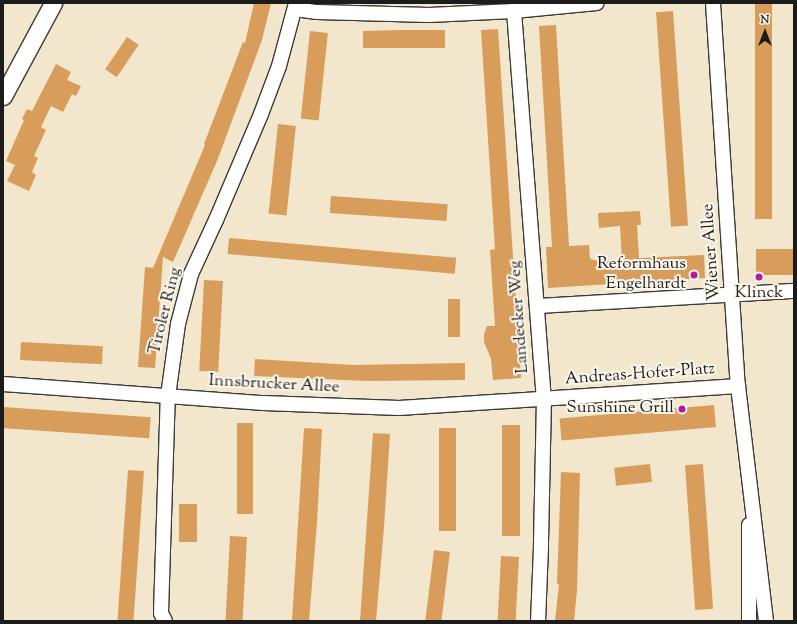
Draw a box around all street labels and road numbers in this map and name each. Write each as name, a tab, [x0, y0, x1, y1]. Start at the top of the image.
street label: Wiener Allee	[698, 203, 726, 301]
street label: Landecker Weg	[506, 260, 534, 374]
street label: Tiroler Ring	[145, 265, 187, 357]
street label: Andreas-Hofer-Platz	[564, 360, 716, 390]
street label: Innsbrucker Allee	[208, 371, 340, 399]

